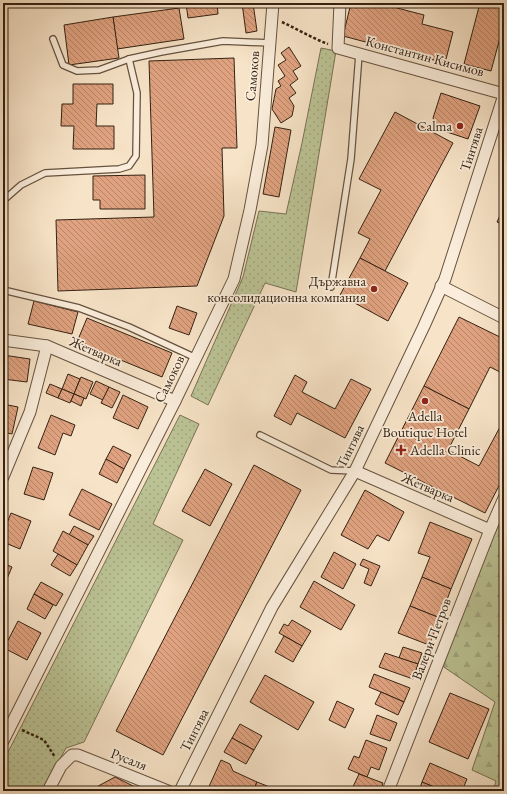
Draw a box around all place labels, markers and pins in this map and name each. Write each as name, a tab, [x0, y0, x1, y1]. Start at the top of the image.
place label: Calma	[417, 117, 452, 135]
marker: Calma	[455, 121, 465, 131]
place label: Държавна консолидационна компания	[207, 272, 366, 306]
marker: Държавна консолидационна компания	[369, 284, 379, 294]
marker: Adella Boutique Hotel	[420, 396, 430, 406]
place label: Adella Boutique Hotel	[383, 407, 468, 441]
place label: Adella Clinic	[409, 441, 481, 459]
marker: Adella Clinic	[395, 444, 407, 456]

